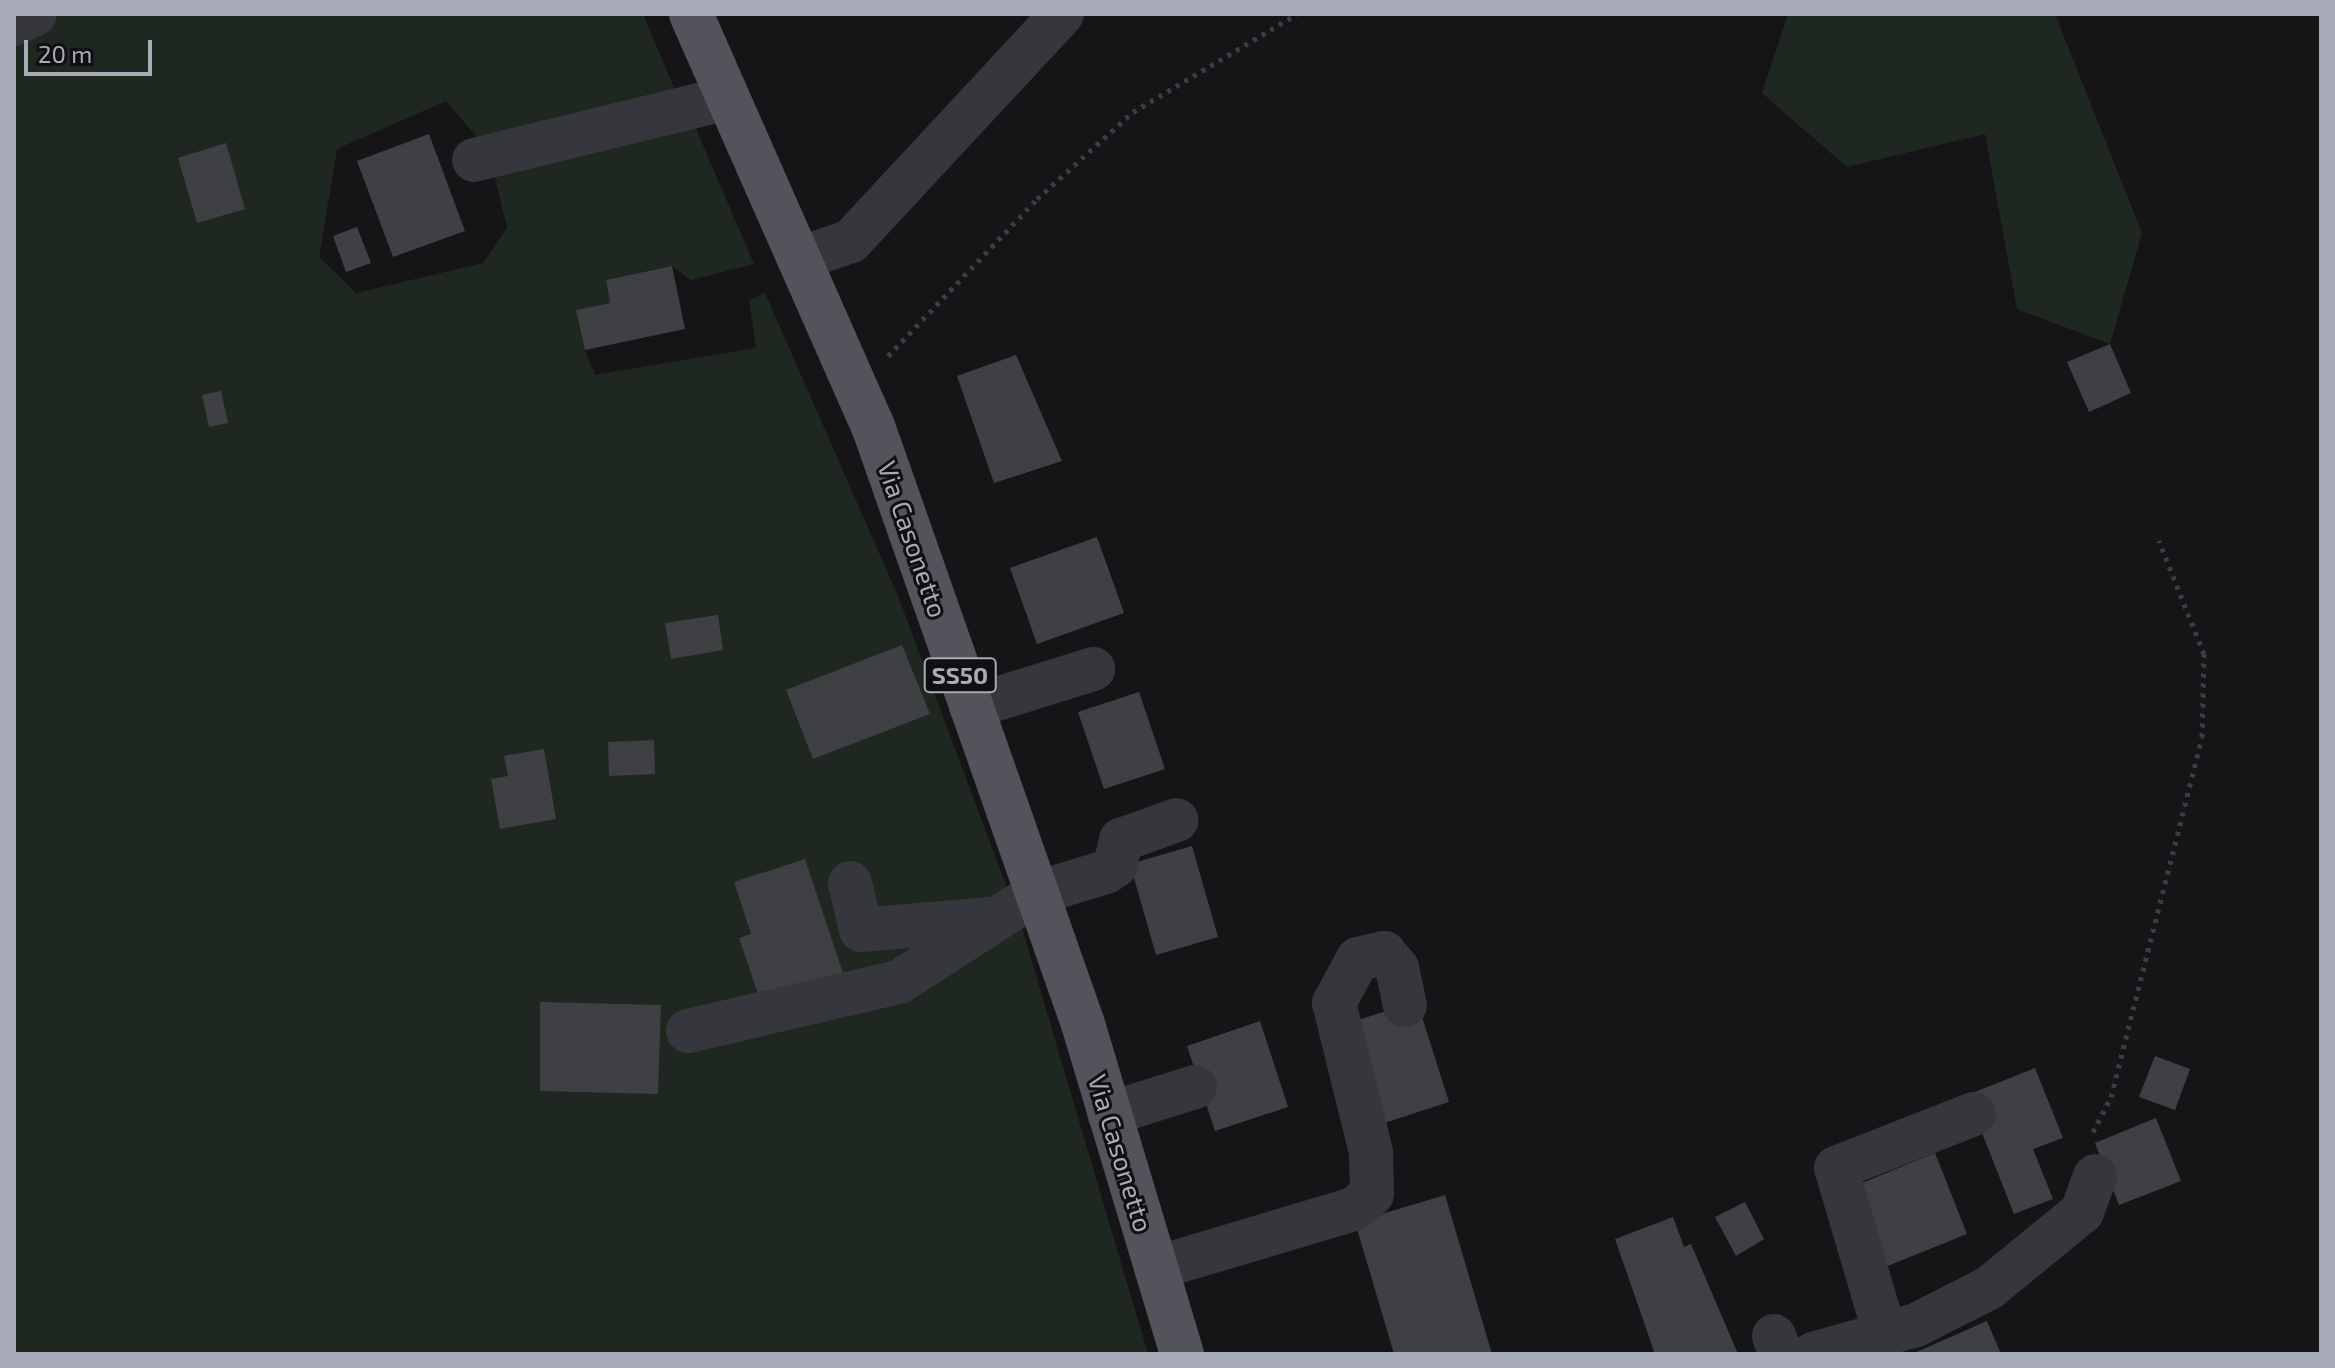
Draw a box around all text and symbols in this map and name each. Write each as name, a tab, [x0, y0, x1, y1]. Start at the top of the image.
scale bar	[28, 24, 156, 74]
text: 20 m	[38, 39, 92, 68]
street label: Via Casonetto	[872, 457, 954, 621]
road number: SS50	[922, 655, 998, 695]
street label: Via Casonetto	[1082, 1070, 1160, 1236]

